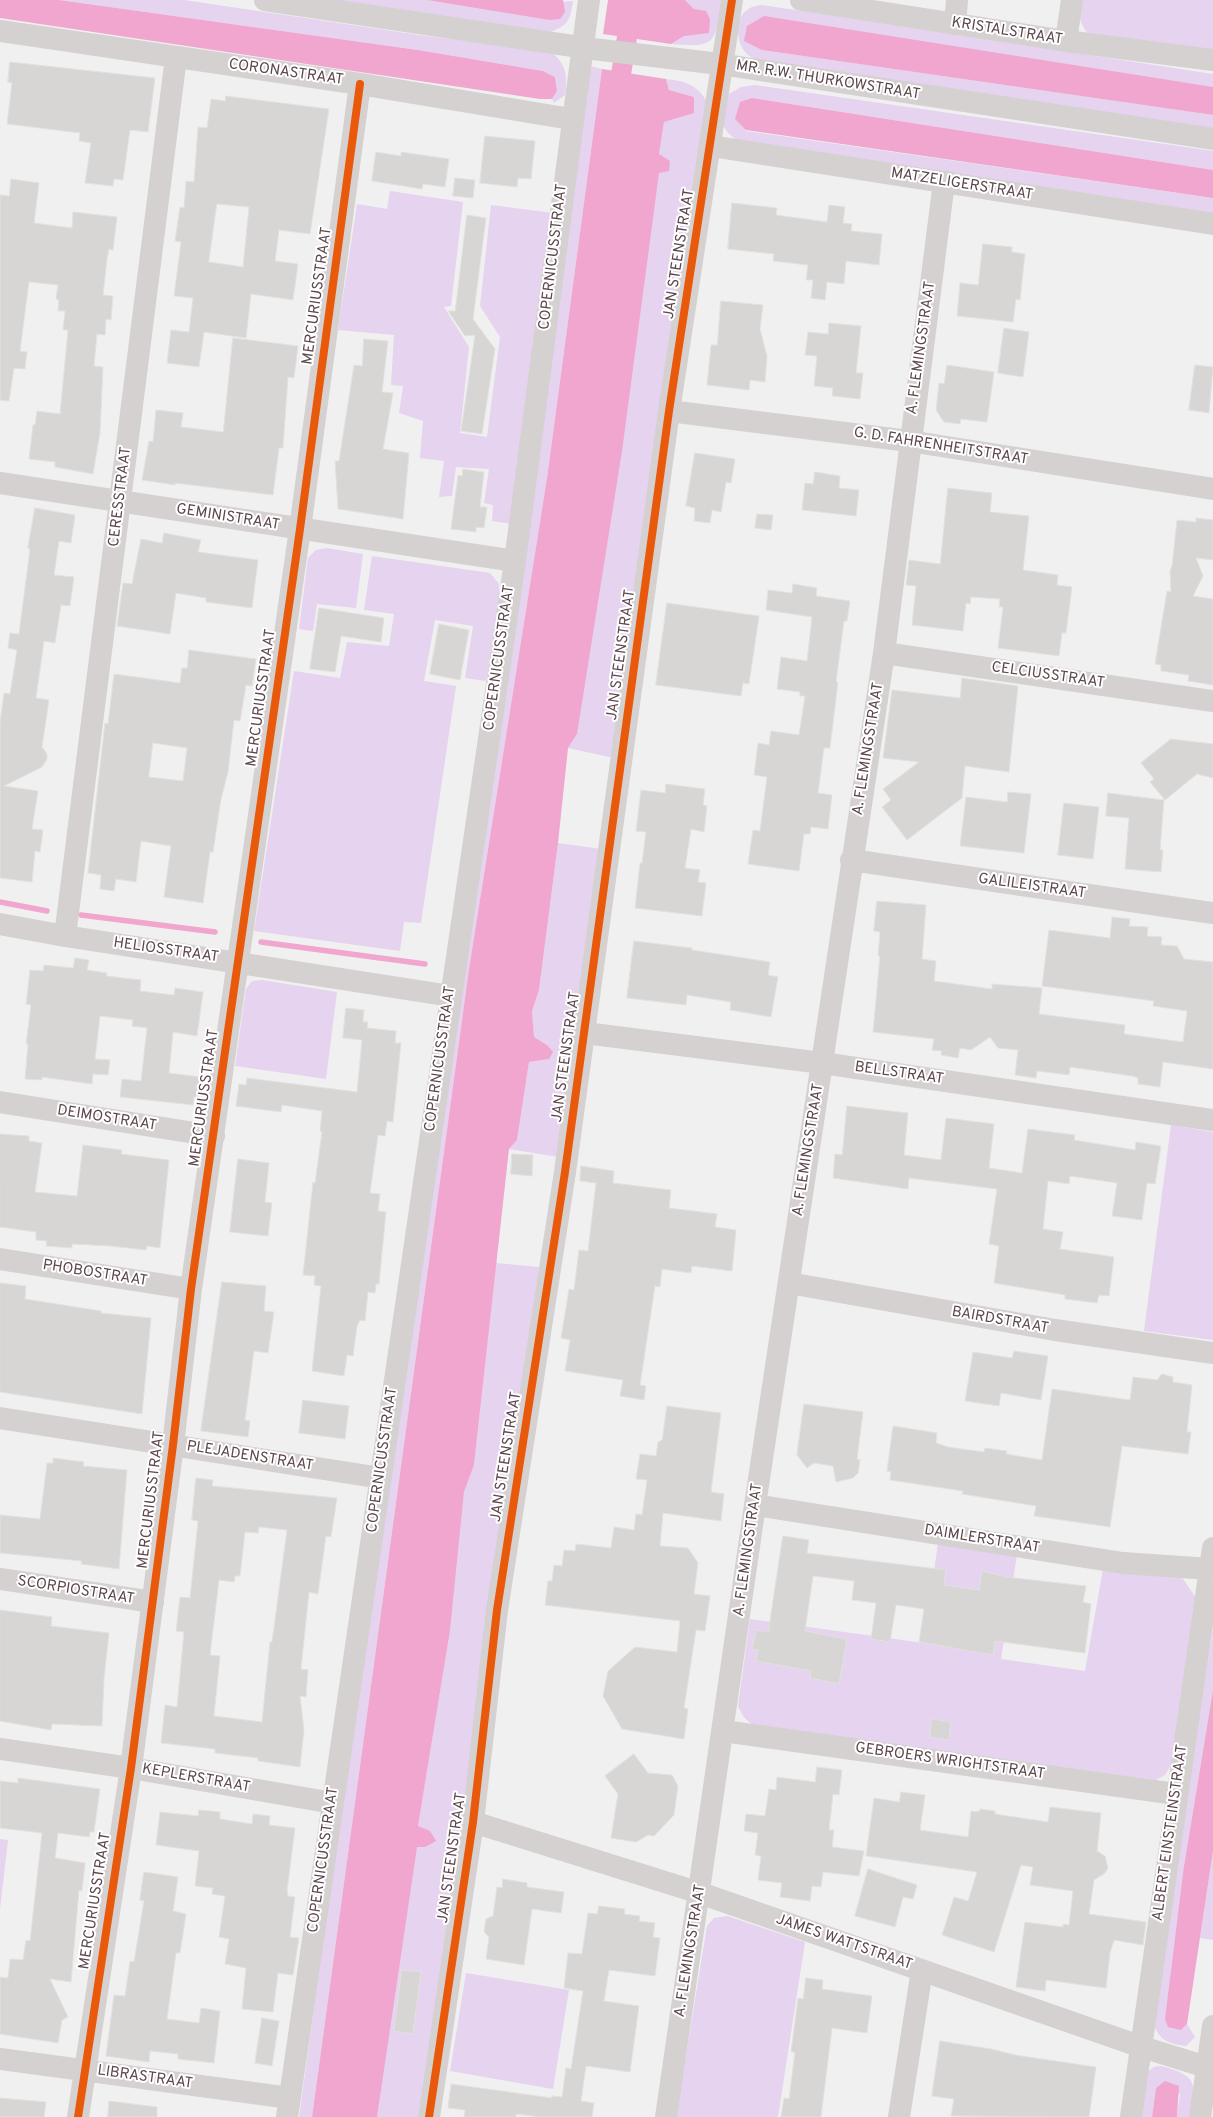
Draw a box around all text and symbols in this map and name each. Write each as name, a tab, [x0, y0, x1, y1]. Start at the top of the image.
street label: KRISTALSTRAAT	[950, 14, 1064, 50]
street label: CORONASTRAAT	[227, 56, 345, 90]
street label: MR. R.W. THURKOWSTRAAT	[735, 58, 921, 104]
street label: MATZELIGERSTRAAT	[890, 165, 1034, 205]
street label: COPERNICUSSTRAAT	[536, 183, 572, 331]
street label: JAN STEENSTRAAT	[661, 187, 699, 321]
street label: MERCURIUSSTRAAT	[299, 226, 337, 366]
street label: A. FLEMINGSTRAAT	[904, 280, 940, 416]
street label: G. D. FAHRENHEITSTRAAT	[852, 424, 1030, 470]
street label: CERESSTRAAT	[106, 446, 136, 548]
street label: GEMINISTRAAT	[175, 501, 281, 535]
street label: COPERNICUSSTRAAT	[481, 584, 519, 732]
street label: JAN STEENSTRAAT	[604, 588, 640, 722]
street label: MERCURIUSSTRAAT	[243, 628, 281, 768]
street label: CELCIUSSTRAAT	[990, 659, 1106, 693]
street label: A. FLEMINGSTRAAT	[850, 681, 888, 817]
street label: GALILEISTRAAT	[977, 871, 1087, 903]
street label: HELIOSSTRAAT	[112, 935, 220, 967]
street label: COPERNICUSSTRAAT	[422, 985, 460, 1133]
street label: JAN STEENSTRAAT	[549, 990, 585, 1124]
street label: MERCURIUSSTRAAT	[186, 1028, 224, 1168]
street label: BELLSTRAAT	[853, 1059, 945, 1089]
street label: A. FLEMINGSTRAAT	[790, 1082, 828, 1218]
street label: DEIMOSTRAAT	[56, 1102, 158, 1136]
street label: PHOBOSTRAAT	[41, 1257, 149, 1291]
street label: BAIRDSTRAAT	[950, 1304, 1050, 1338]
street label: COPERNICUSSTRAAT	[364, 1386, 402, 1534]
street label: JAN STEENSTRAAT	[488, 1390, 526, 1524]
street label: MERCURIUSSTRAAT	[135, 1430, 169, 1570]
street label: PLEJADENSTRAAT	[185, 1438, 315, 1476]
street label: A. FLEMINGSTRAAT	[731, 1482, 767, 1618]
street label: DAIMLERSTRAAT	[923, 1522, 1041, 1558]
street label: SCORPIOSTRAAT	[16, 1573, 136, 1609]
street label: GEBROERS WRIGHTSTRAAT	[854, 1740, 1046, 1784]
street label: ALBERT EINSTEINSTRAAT	[1150, 1744, 1192, 1922]
street label: KEPLERSTRAAT	[140, 1761, 252, 1797]
street label: COPERNICUSSTRAAT	[305, 1786, 343, 1934]
street label: JAN STEENSTRAAT	[435, 1791, 471, 1925]
street label: MERCURIUSSTRAAT	[76, 1831, 116, 1971]
street label: A. FLEMINGSTRAAT	[672, 1883, 710, 2019]
street label: JAMES WATTSTRAAT	[773, 1911, 915, 1975]
street label: LIBRASTRAAT	[96, 2062, 194, 2094]

